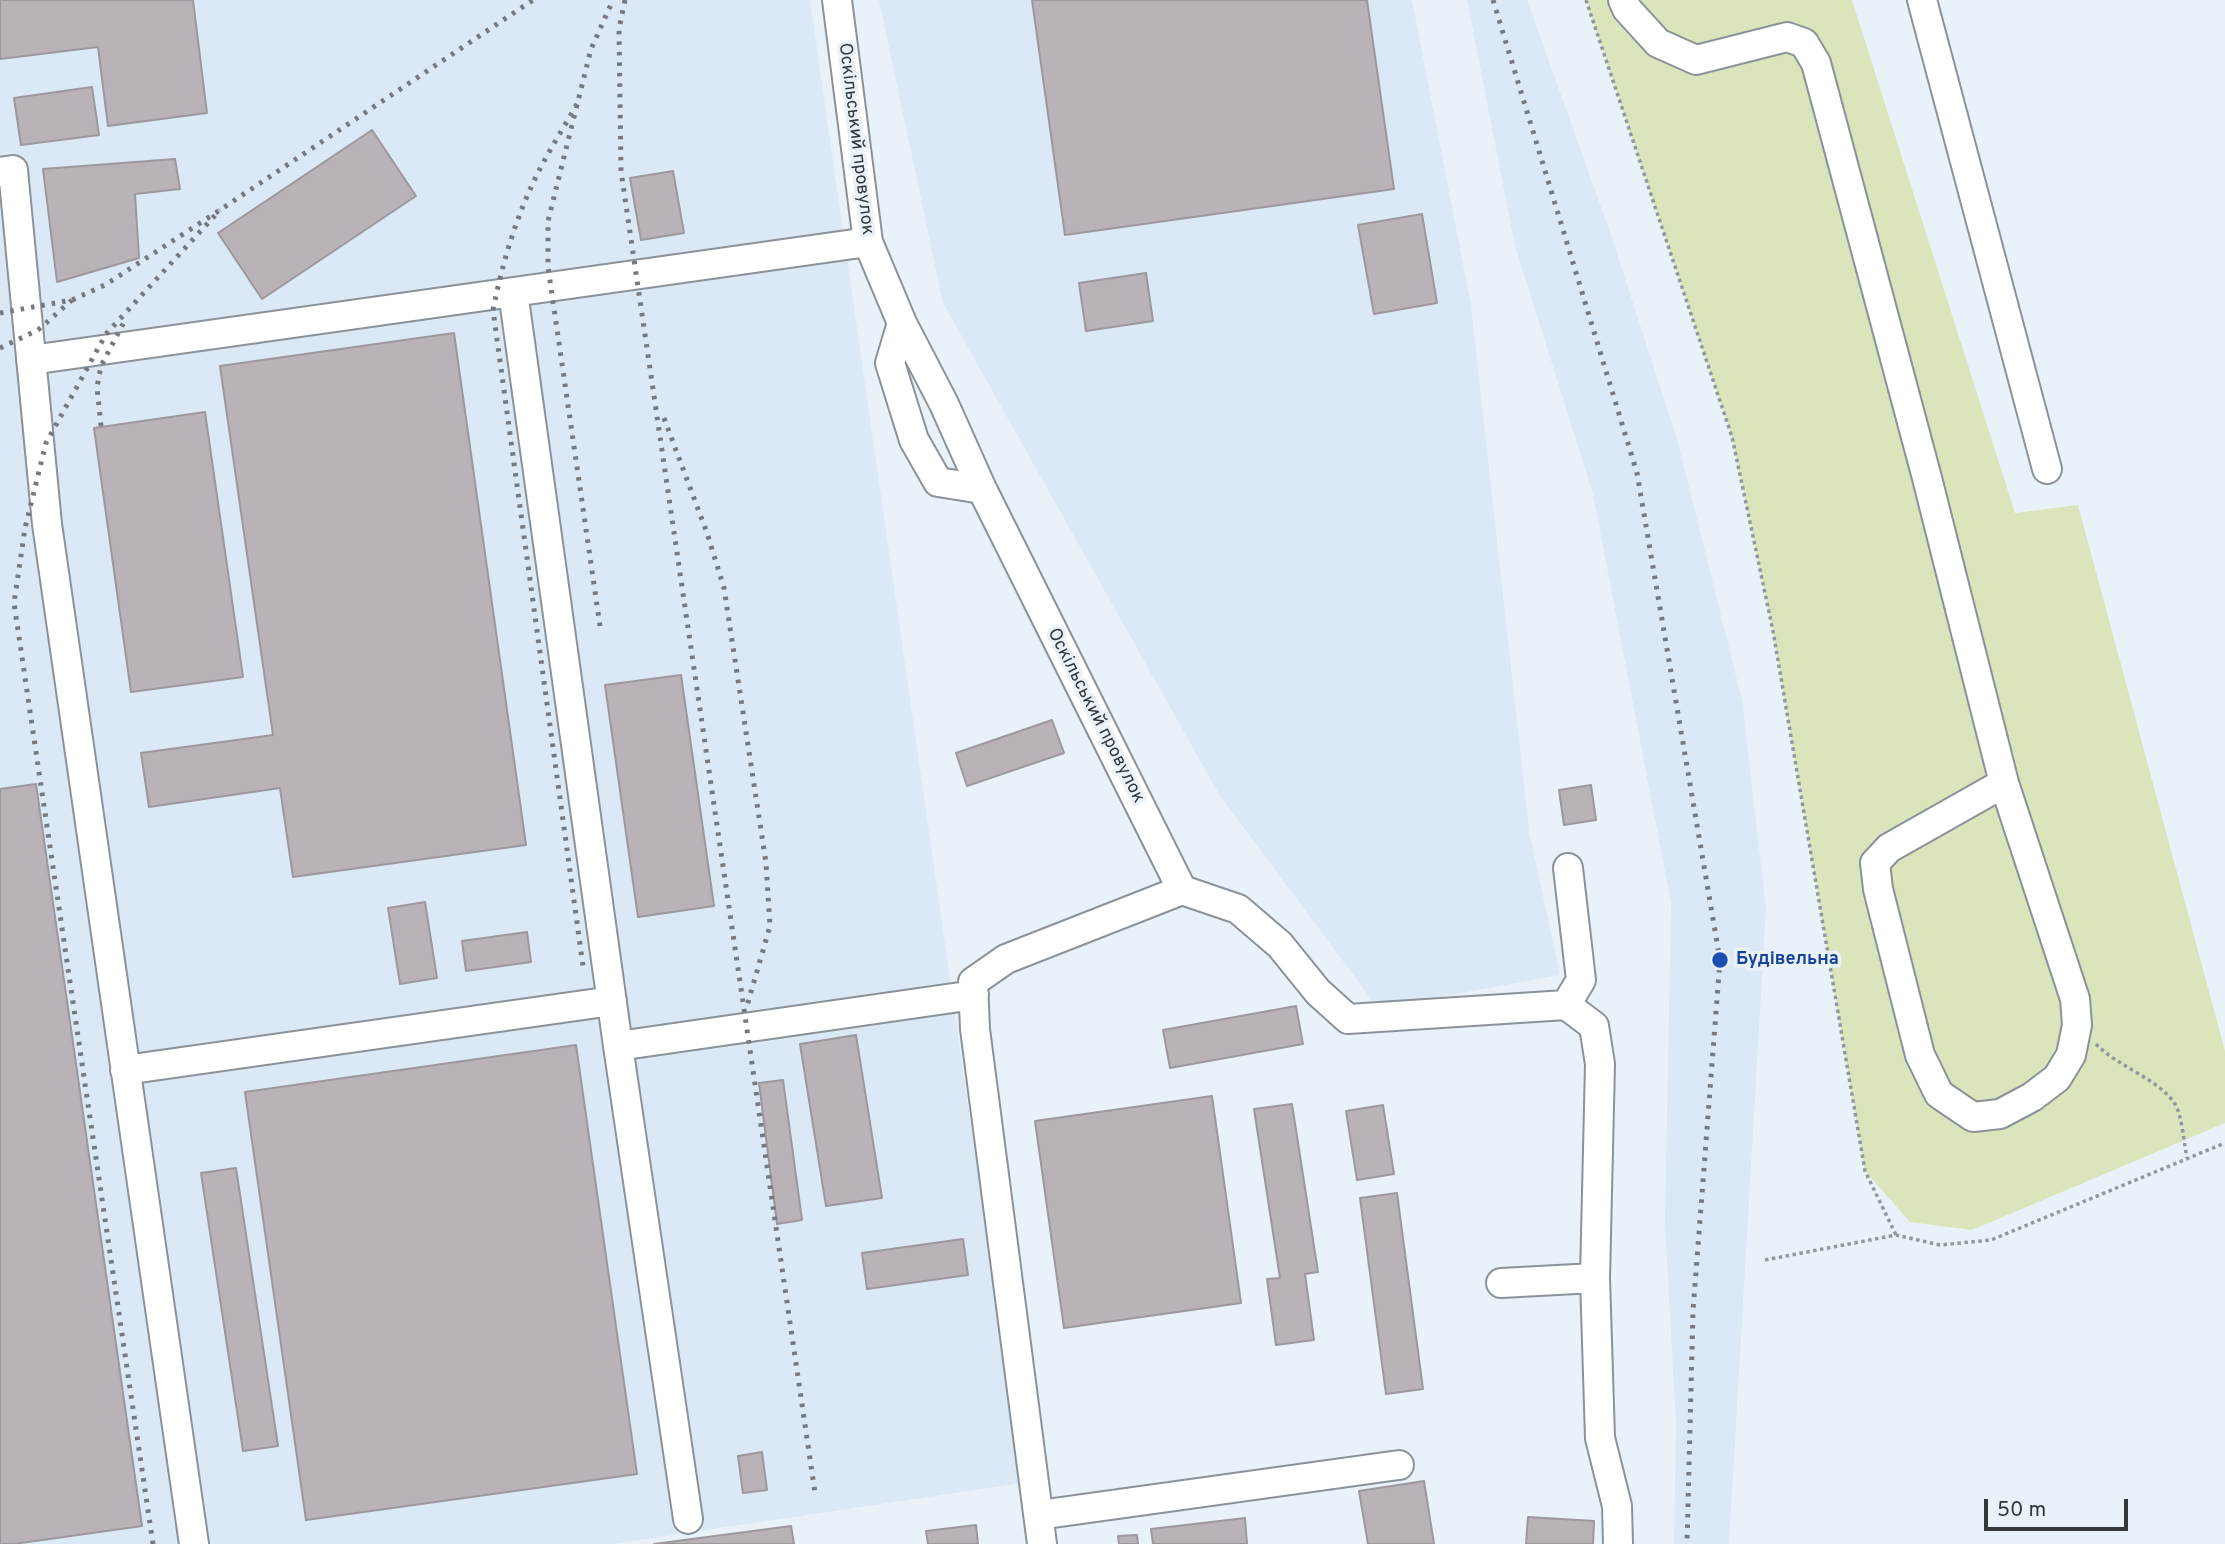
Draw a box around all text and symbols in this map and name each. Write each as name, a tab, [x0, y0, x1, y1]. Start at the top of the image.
street label: Оскільський провулок	[832, 42, 878, 236]
street label: Оскільський провулок	[1041, 625, 1149, 807]
place label: Будівельна	[1736, 949, 1839, 971]
marker: Будівельна	[1710, 950, 1730, 970]
scale bar	[1987, 1484, 2130, 1528]
text: 50 m	[1997, 1497, 2046, 1524]

